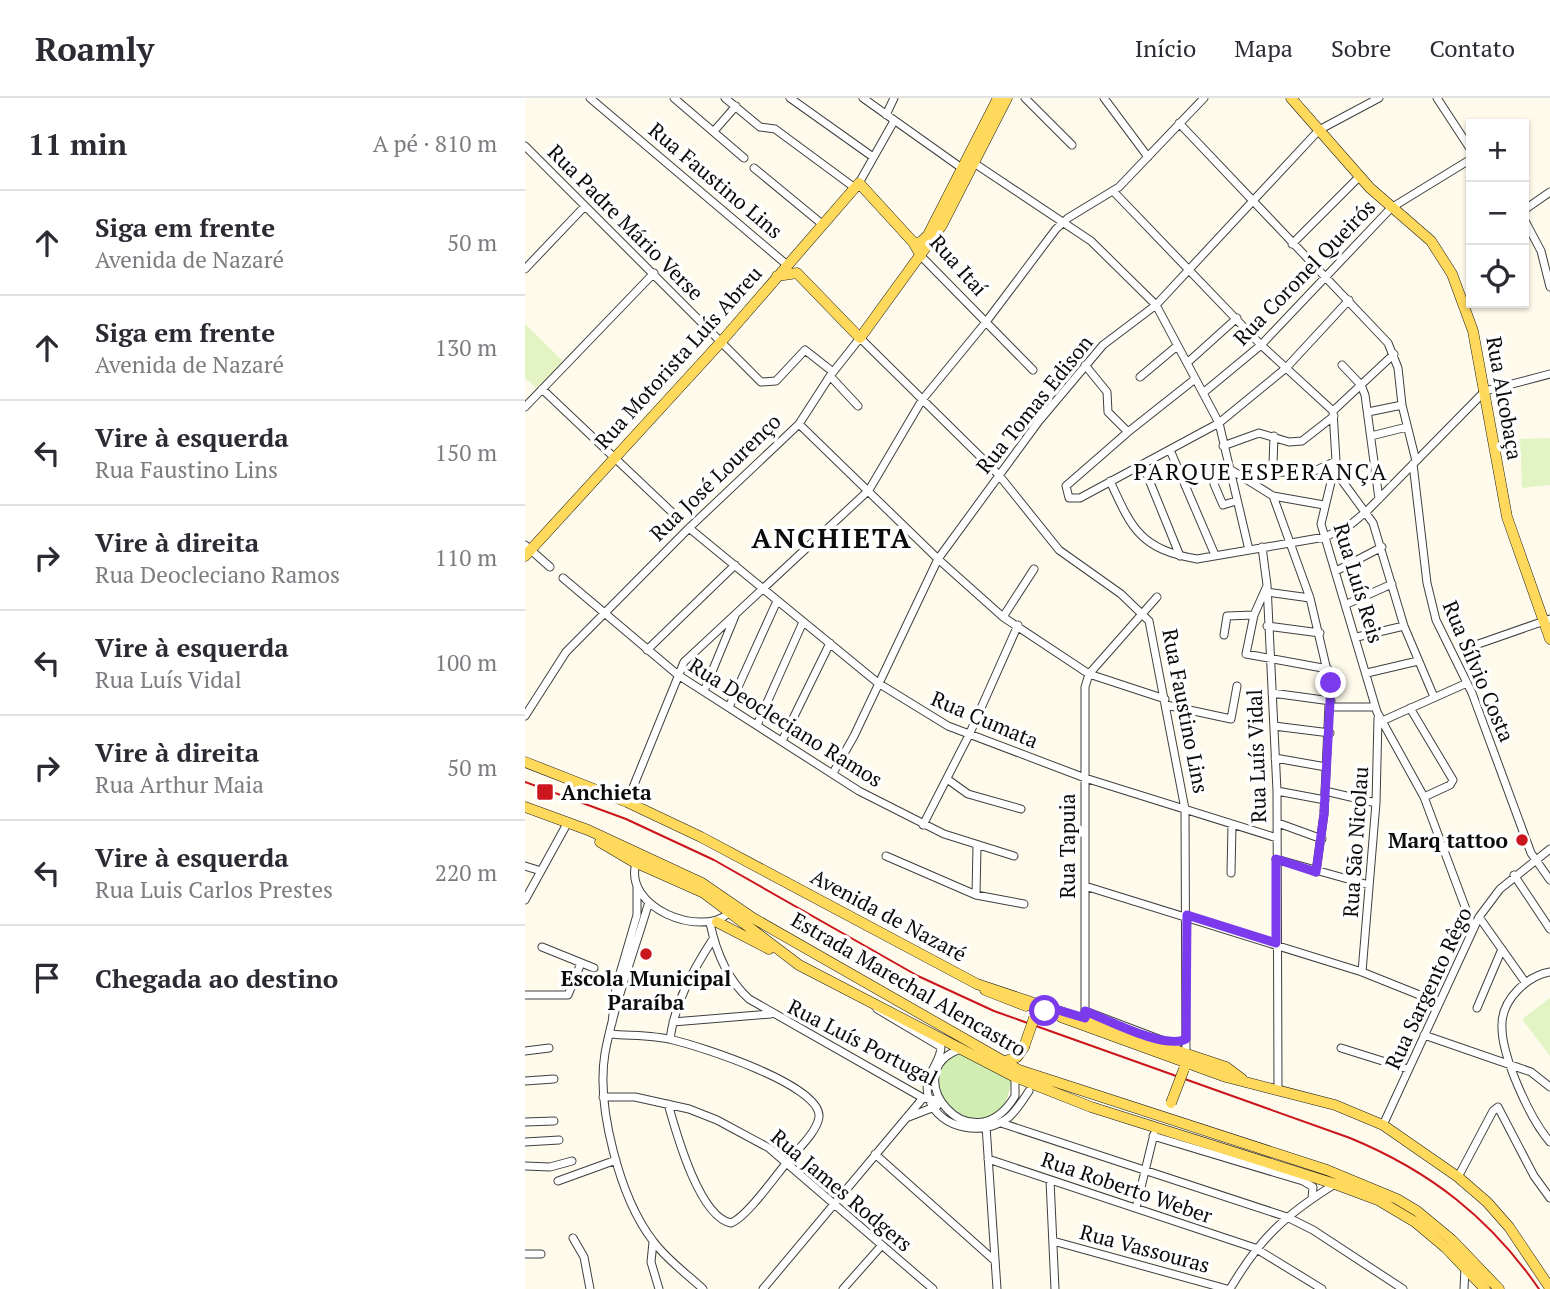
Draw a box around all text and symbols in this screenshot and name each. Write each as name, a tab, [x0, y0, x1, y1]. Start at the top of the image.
text: Roamly	[35, 27, 154, 70]
text: Início	[1135, 32, 1196, 64]
text: Mapa	[1234, 32, 1293, 64]
text: Sobre	[1331, 32, 1391, 64]
text: Contato	[1429, 32, 1515, 64]
street label: Rua Faustino Lins	[643, 116, 789, 244]
map controls	[1466, 119, 1529, 308]
button: +	[1466, 119, 1529, 182]
text: 11 min	[28, 124, 127, 164]
text: A pé · 810 m	[373, 128, 497, 159]
street label: Rua Padre Mário Verse	[542, 138, 710, 306]
button: −	[1466, 182, 1529, 245]
street label: Rua Coronel Queirós	[1227, 193, 1381, 351]
text: Siga em frente	[95, 210, 275, 244]
icon: ahead	[28, 224, 66, 262]
text: 50 m	[447, 227, 497, 258]
street label: Rua Itaí	[924, 228, 994, 302]
text: Avenida de Nazaré	[95, 244, 284, 275]
button: locate	[1466, 245, 1529, 308]
street label: Rua Motorista Luís Abreu	[588, 259, 768, 455]
text: Siga em frente	[95, 315, 275, 349]
street label: Rua Tomas Edison	[969, 328, 1099, 479]
icon: ahead	[28, 329, 66, 367]
text: 130 m	[435, 332, 497, 363]
street label: Rua Alcobaça	[1480, 334, 1530, 462]
text: Avenida de Nazaré	[95, 349, 284, 380]
street label: Rua José Lourenço	[643, 407, 787, 547]
text: Vire à esquerda	[95, 420, 289, 454]
icon: left	[28, 434, 66, 472]
text: 150 m	[435, 437, 497, 468]
text: Rua Faustino Lins	[95, 454, 278, 485]
district label: PARQUE ESPERANÇA	[1133, 456, 1389, 487]
district label: ANCHIETA	[751, 519, 913, 556]
street label: Rua Luís Reis	[1327, 520, 1391, 646]
text: Vire à direita	[95, 525, 259, 559]
icon: right	[28, 539, 66, 577]
text: 110 m	[435, 542, 497, 573]
text: Rua Deocleciano Ramos	[95, 559, 340, 590]
street label: Rua Sílvio Costa	[1437, 596, 1522, 746]
street label: Rua Faustino Lins	[1156, 626, 1216, 796]
text: Vire à esquerda	[95, 630, 289, 664]
icon: left	[28, 644, 66, 682]
text: 100 m	[435, 647, 497, 678]
street label: Rua Deocleciano Ramos	[684, 651, 888, 793]
text: Rua Luís Vidal	[95, 664, 242, 695]
route end	[1315, 667, 1346, 698]
street label: Rua Cumata	[927, 684, 1043, 754]
street label: Rua Luís Vidal	[1240, 689, 1272, 823]
text: Vire à direita	[95, 735, 259, 769]
icon: right	[28, 749, 66, 787]
text: 50 m	[447, 752, 497, 783]
street label: Rua São Nicolau	[1336, 765, 1374, 919]
text: Rua Arthur Maia	[95, 769, 264, 800]
place label: Anchieta	[561, 778, 652, 806]
marker: Anchieta	[535, 782, 555, 802]
street label: Rua Tapuia	[1053, 793, 1081, 898]
place label: Marq tattoo	[1388, 826, 1508, 854]
marker: Marq tattoo	[1514, 832, 1530, 848]
text: Vire à esquerda	[95, 840, 289, 874]
icon: left	[28, 854, 66, 892]
text: 220 m	[435, 857, 497, 888]
street label: Avenida de Nazaré	[806, 862, 972, 968]
text: Rua Luis Carlos Prestes	[95, 874, 333, 905]
street label: Rua Sargento Rêgo	[1378, 902, 1478, 1074]
street label: Estrada Marechal Alencastro	[786, 905, 1032, 1063]
marker: Escola Municipal Paraíba	[638, 946, 654, 962]
icon: arrive	[28, 959, 66, 997]
text: Chegada ao destino	[95, 961, 338, 995]
place label: Escola Municipal Paraíba	[561, 964, 731, 1016]
street label: Rua Luís Portugal	[783, 992, 943, 1092]
route start	[1029, 995, 1060, 1026]
street label: Rua James Rodgers	[765, 1122, 919, 1258]
street label: Rua Roberto Weber	[1038, 1145, 1216, 1229]
street label: Rua Vassouras	[1077, 1217, 1213, 1279]

